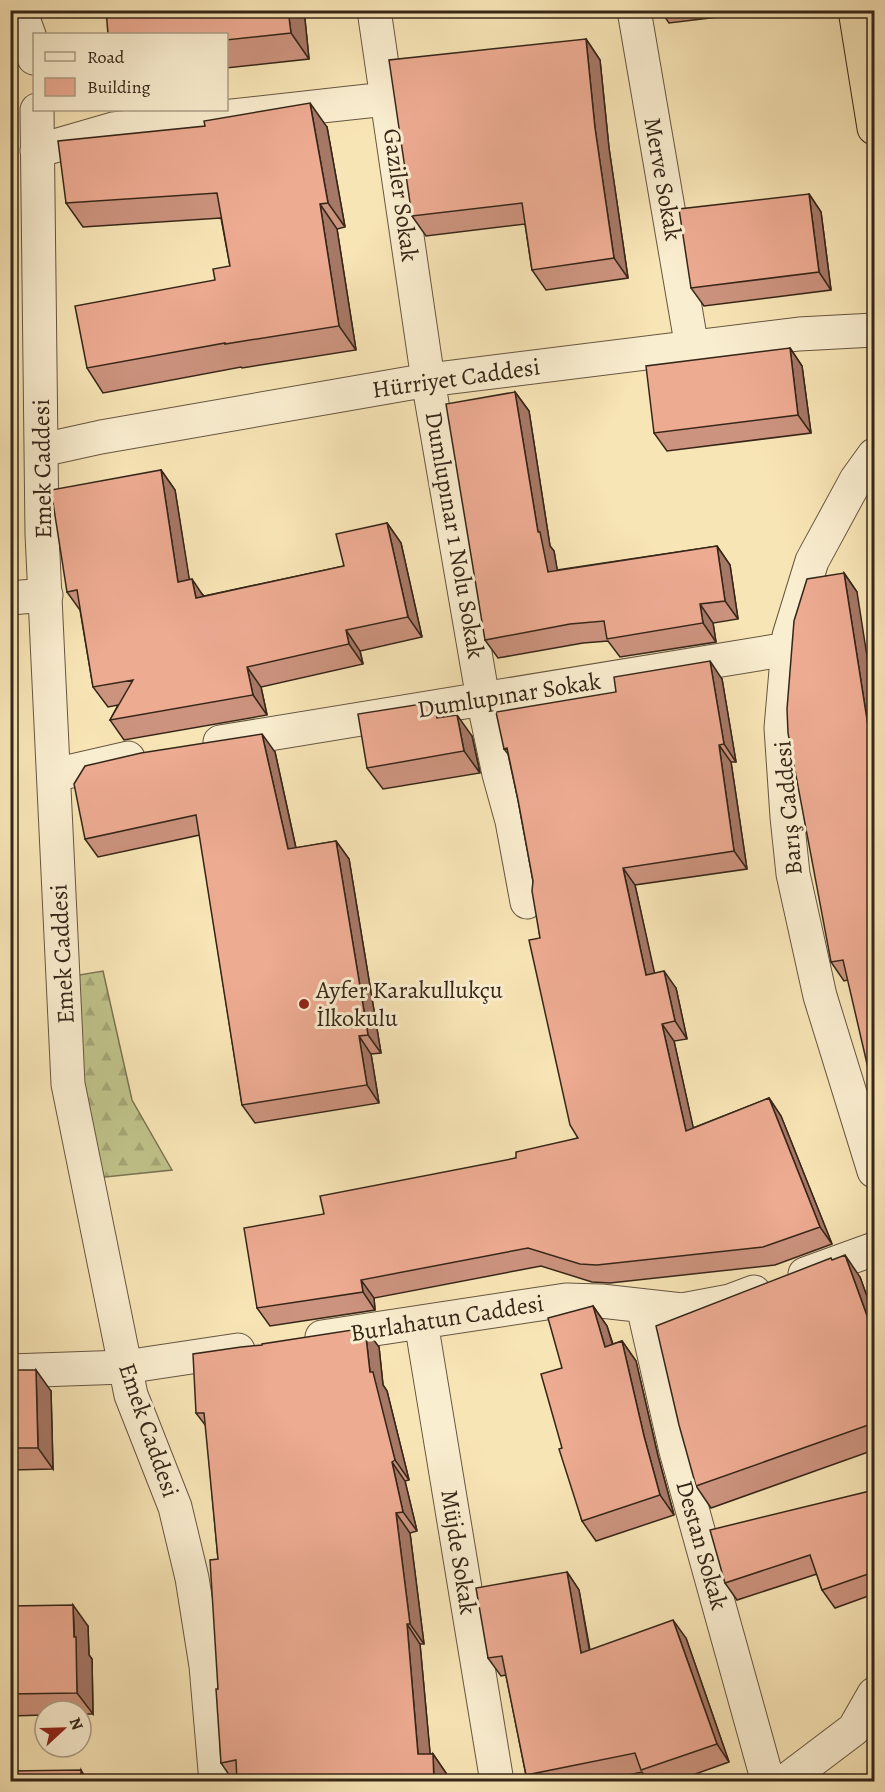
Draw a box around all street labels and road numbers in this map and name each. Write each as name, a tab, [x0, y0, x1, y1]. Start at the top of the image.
street label: Merve Sokak	[636, 115, 690, 243]
street label: Gaziler Sokak	[376, 126, 426, 264]
street label: Hürriyet Caddesi	[370, 350, 542, 406]
street label: Emek Caddesi	[25, 399, 59, 539]
street label: Dumlupınar 1 Nolu Sokak	[418, 409, 493, 661]
street label: Dumlupınar Sokak	[415, 665, 603, 725]
street label: Barış Caddesi	[766, 739, 810, 877]
street label: Emek Caddesi	[42, 883, 82, 1025]
street label: Burlahatun Caddesi	[348, 1287, 546, 1349]
street label: Emek Caddesi	[111, 1359, 187, 1501]
street label: Destan Sokak	[668, 1477, 736, 1613]
street label: Müjde Sokak	[433, 1487, 485, 1617]

